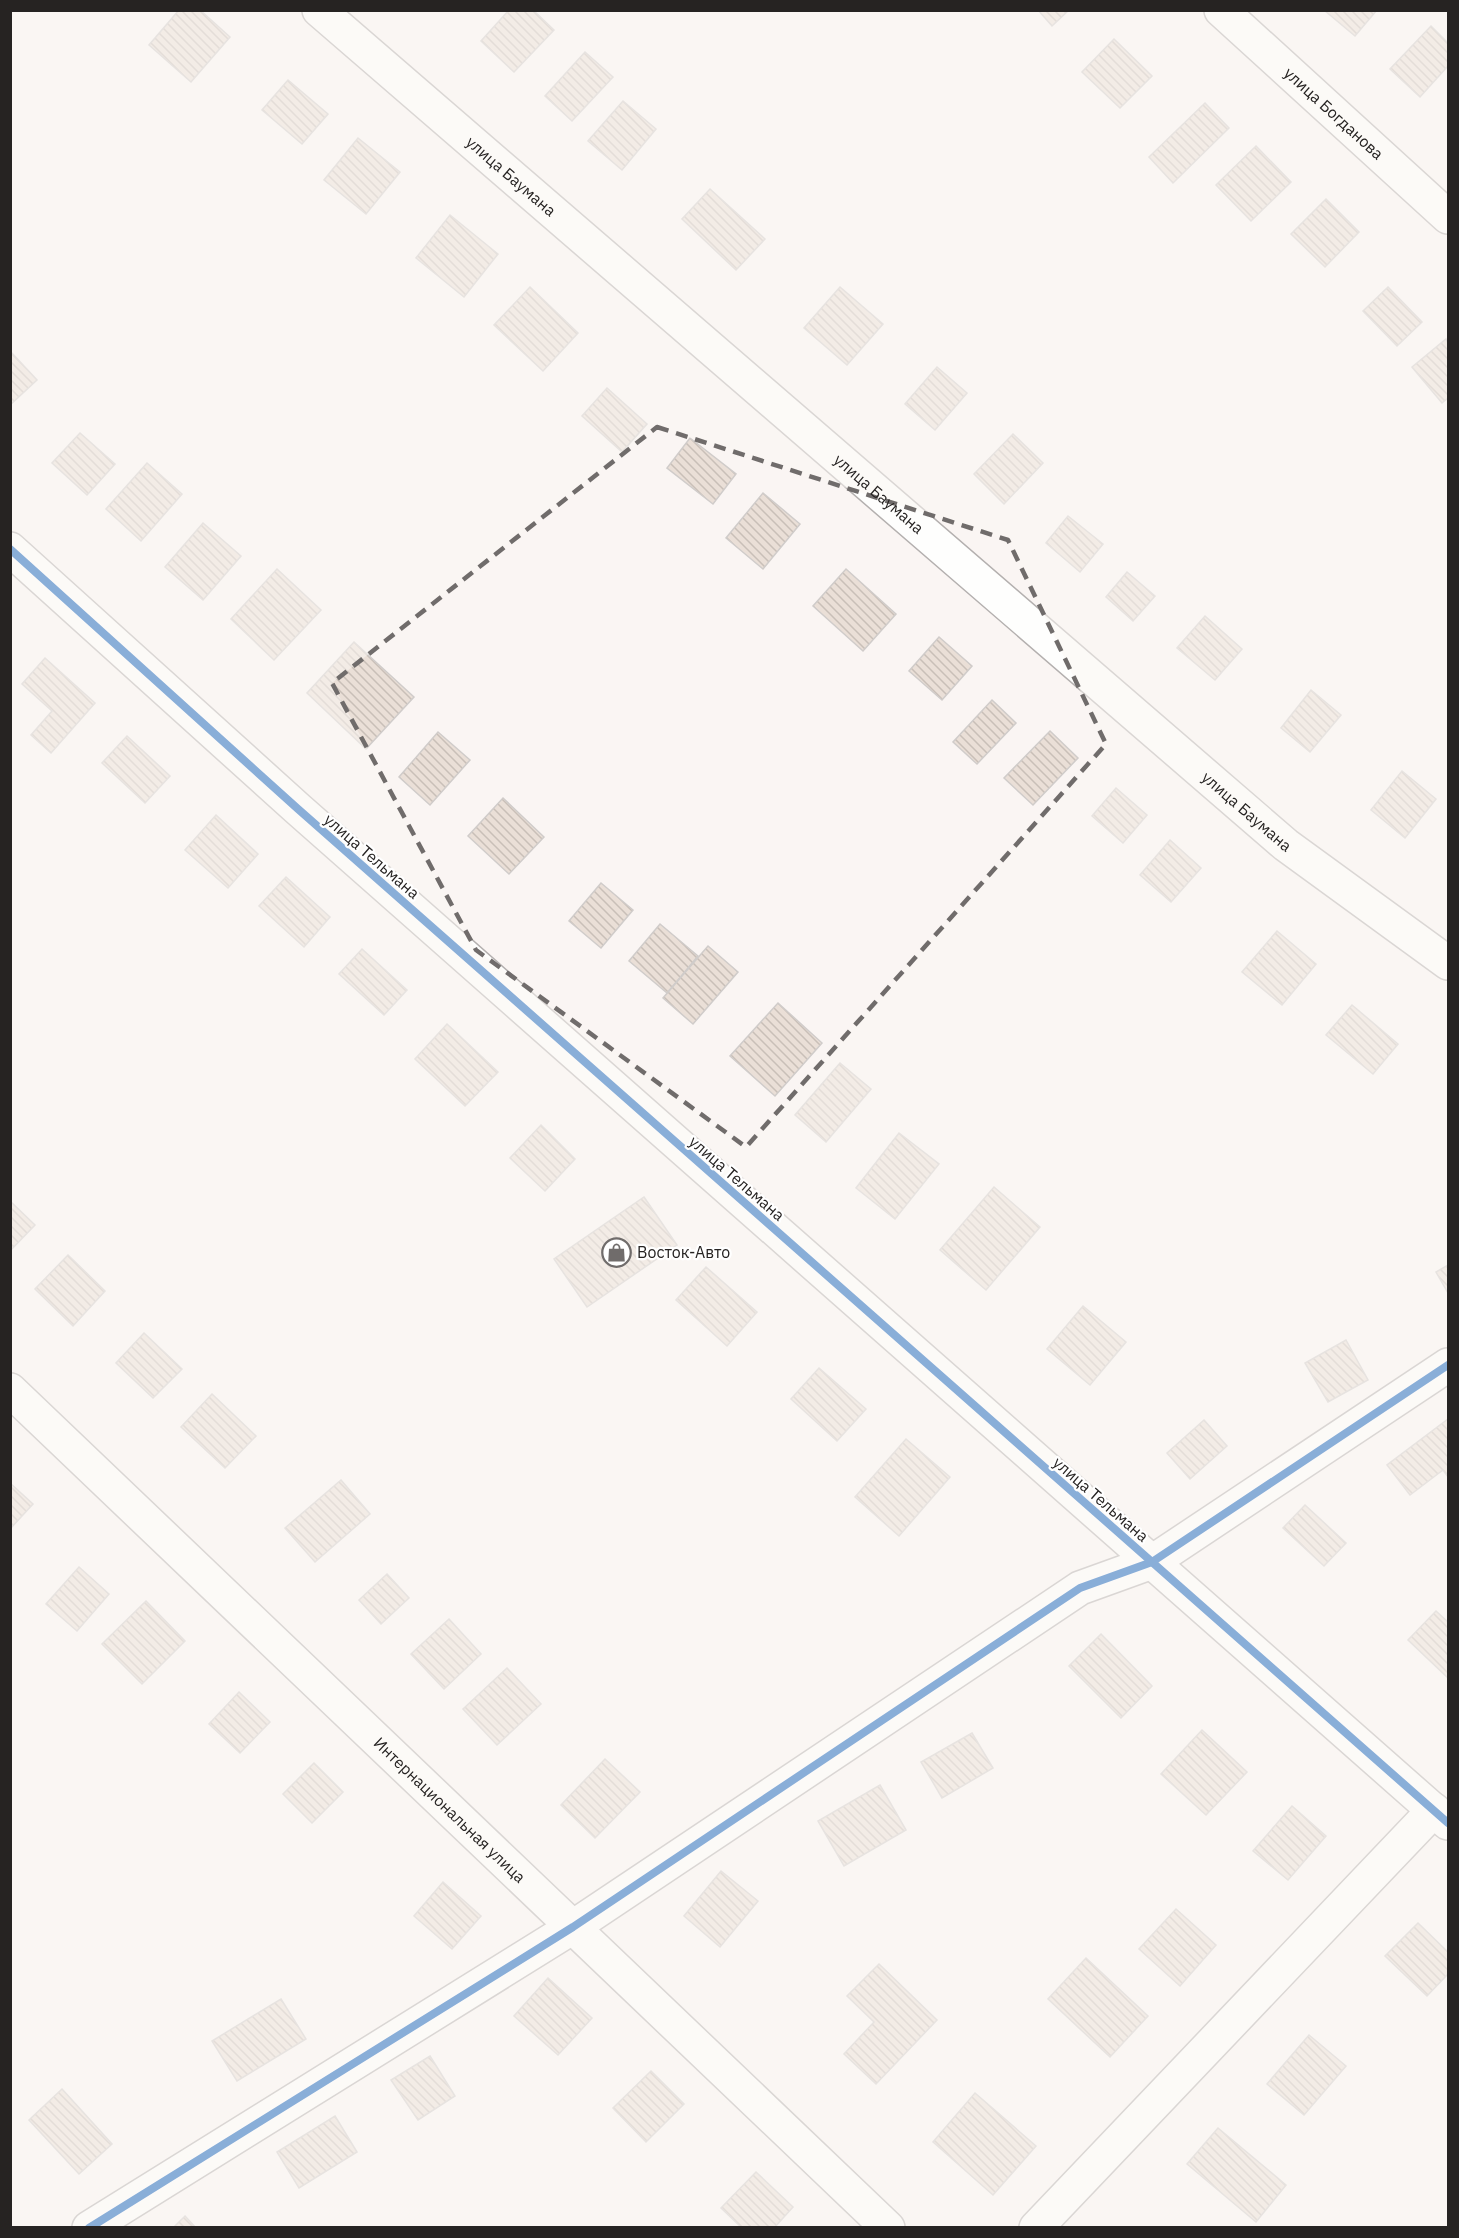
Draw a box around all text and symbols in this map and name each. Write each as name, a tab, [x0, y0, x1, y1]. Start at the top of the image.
street label: улица Богданова	[1280, 63, 1388, 164]
street label: улица Баумана	[462, 132, 561, 221]
street label: улица Баумана	[830, 449, 929, 538]
street label: улица Баумана	[1198, 767, 1296, 856]
street label: улица Тельмана	[320, 809, 424, 903]
street label: улица Тельмана	[685, 1131, 789, 1225]
shop icon: Восток-Авто	[600, 1236, 632, 1268]
place label: Восток-Авто	[637, 1242, 730, 1262]
street label: улица Тельмана	[1049, 1452, 1153, 1546]
street label: Интернациональная улица	[370, 1733, 530, 1887]

